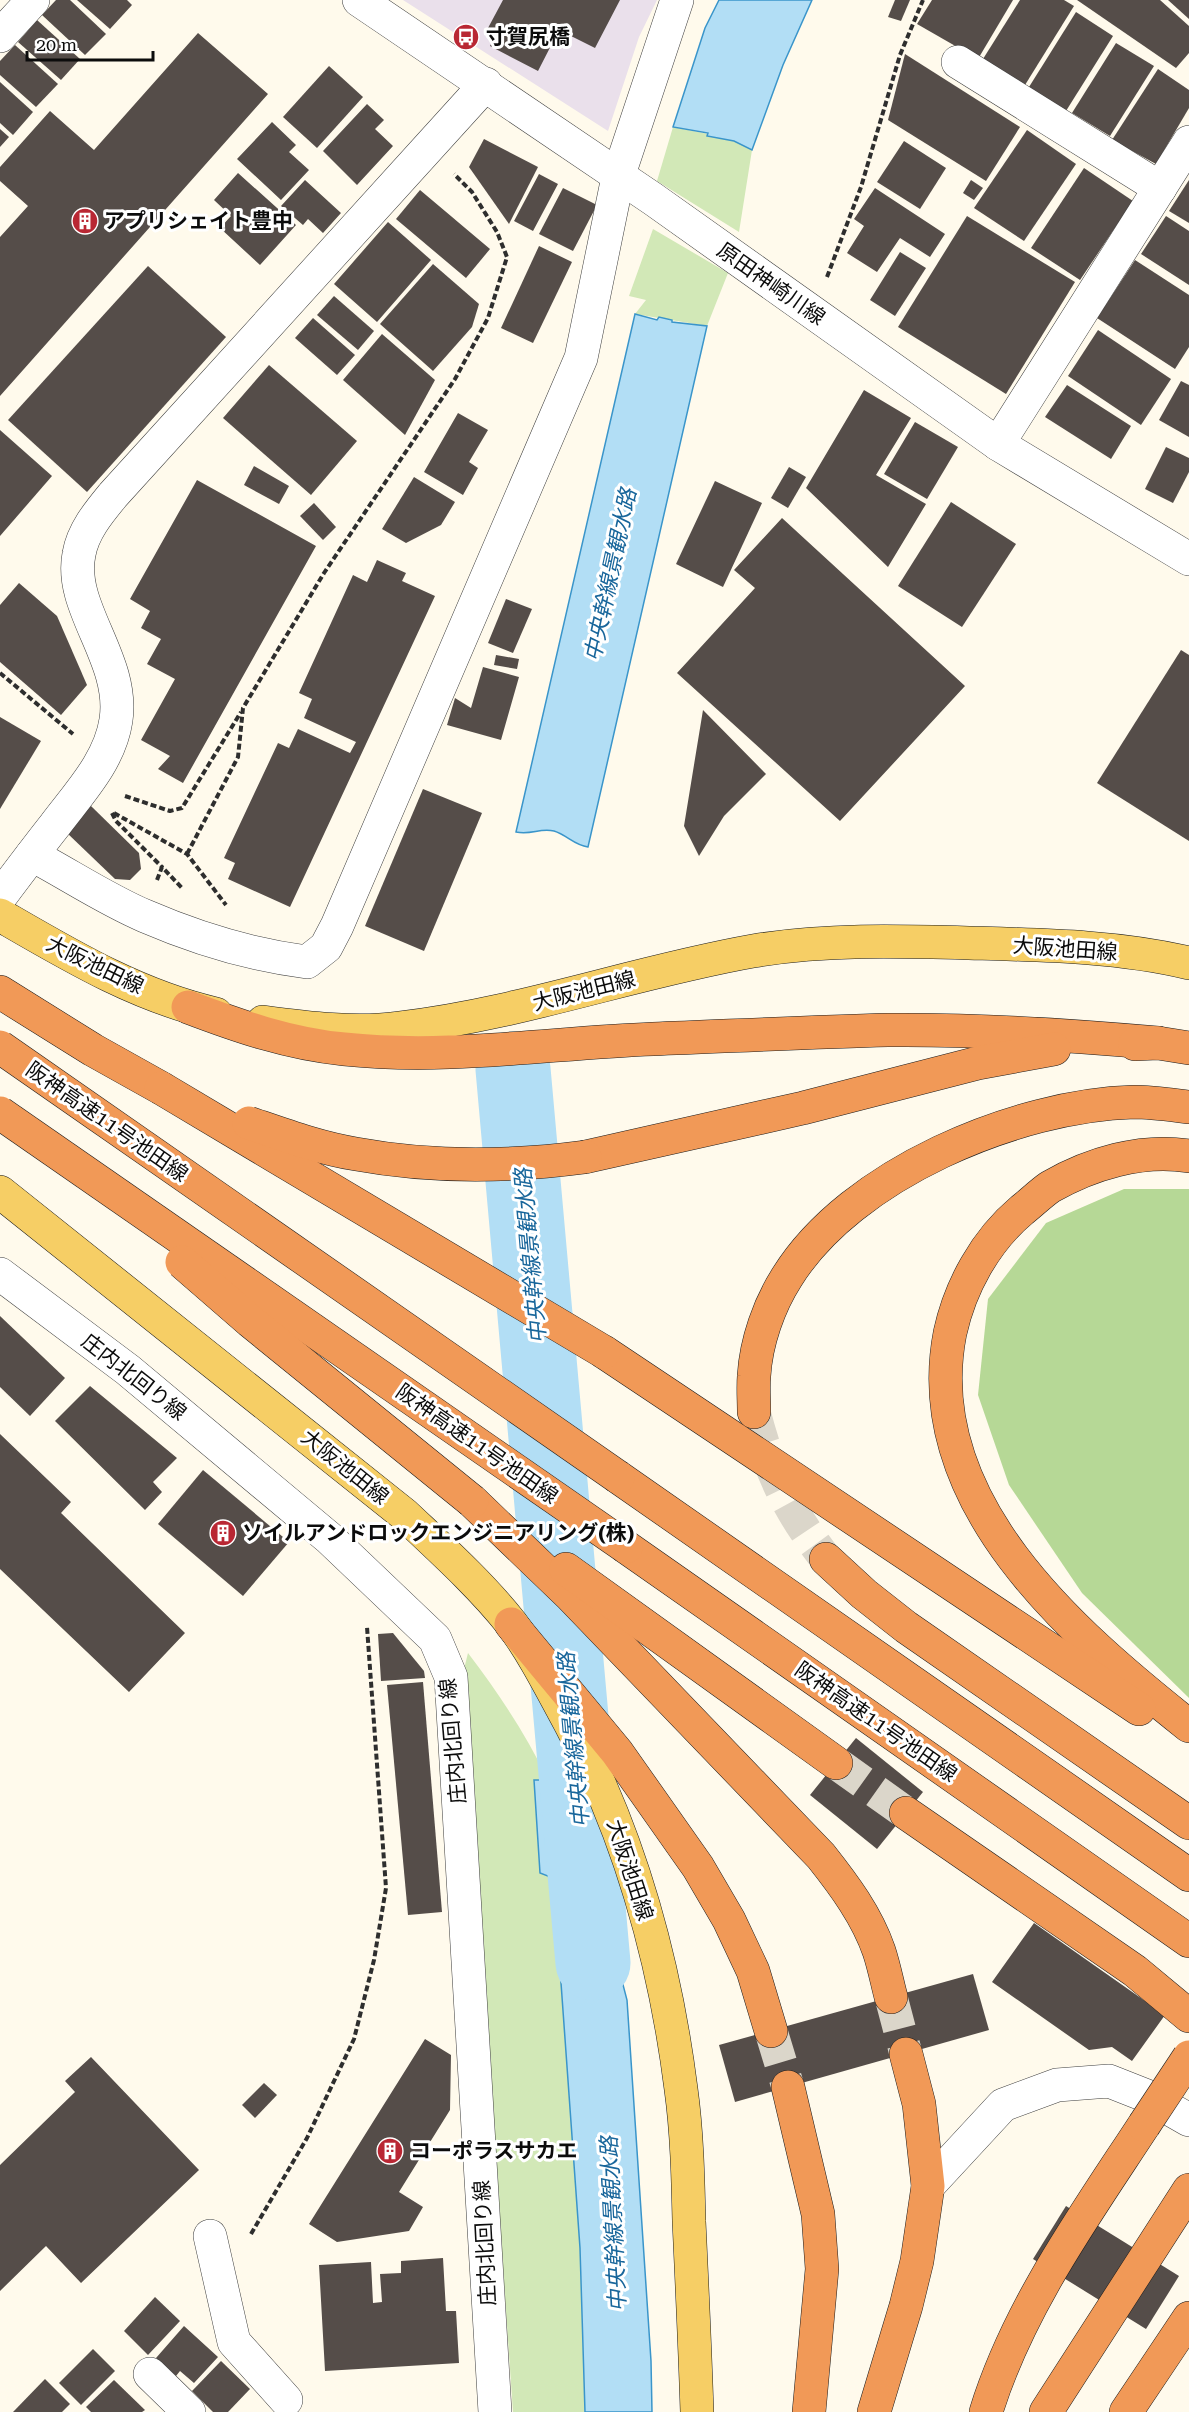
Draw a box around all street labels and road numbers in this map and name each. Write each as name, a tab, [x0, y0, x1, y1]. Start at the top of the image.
street label: 原田神崎川線	[713, 238, 829, 330]
street label: 大阪池田線	[43, 931, 147, 999]
street label: 大阪池田線	[1012, 933, 1118, 965]
street label: 大阪池田線	[530, 967, 638, 1015]
street label: 阪神高速11号池田線	[22, 1057, 192, 1187]
street label: 庄内北回り線	[77, 1329, 191, 1425]
street label: 阪神高速11号池田線	[392, 1379, 562, 1509]
street label: 大阪池田線	[297, 1425, 393, 1509]
street label: 阪神高速11号池田線	[791, 1657, 961, 1787]
street label: 庄内北回り線	[436, 1677, 470, 1805]
street label: 大阪池田線	[602, 1816, 658, 1924]
street label: 庄内北回り線	[470, 2179, 500, 2307]

